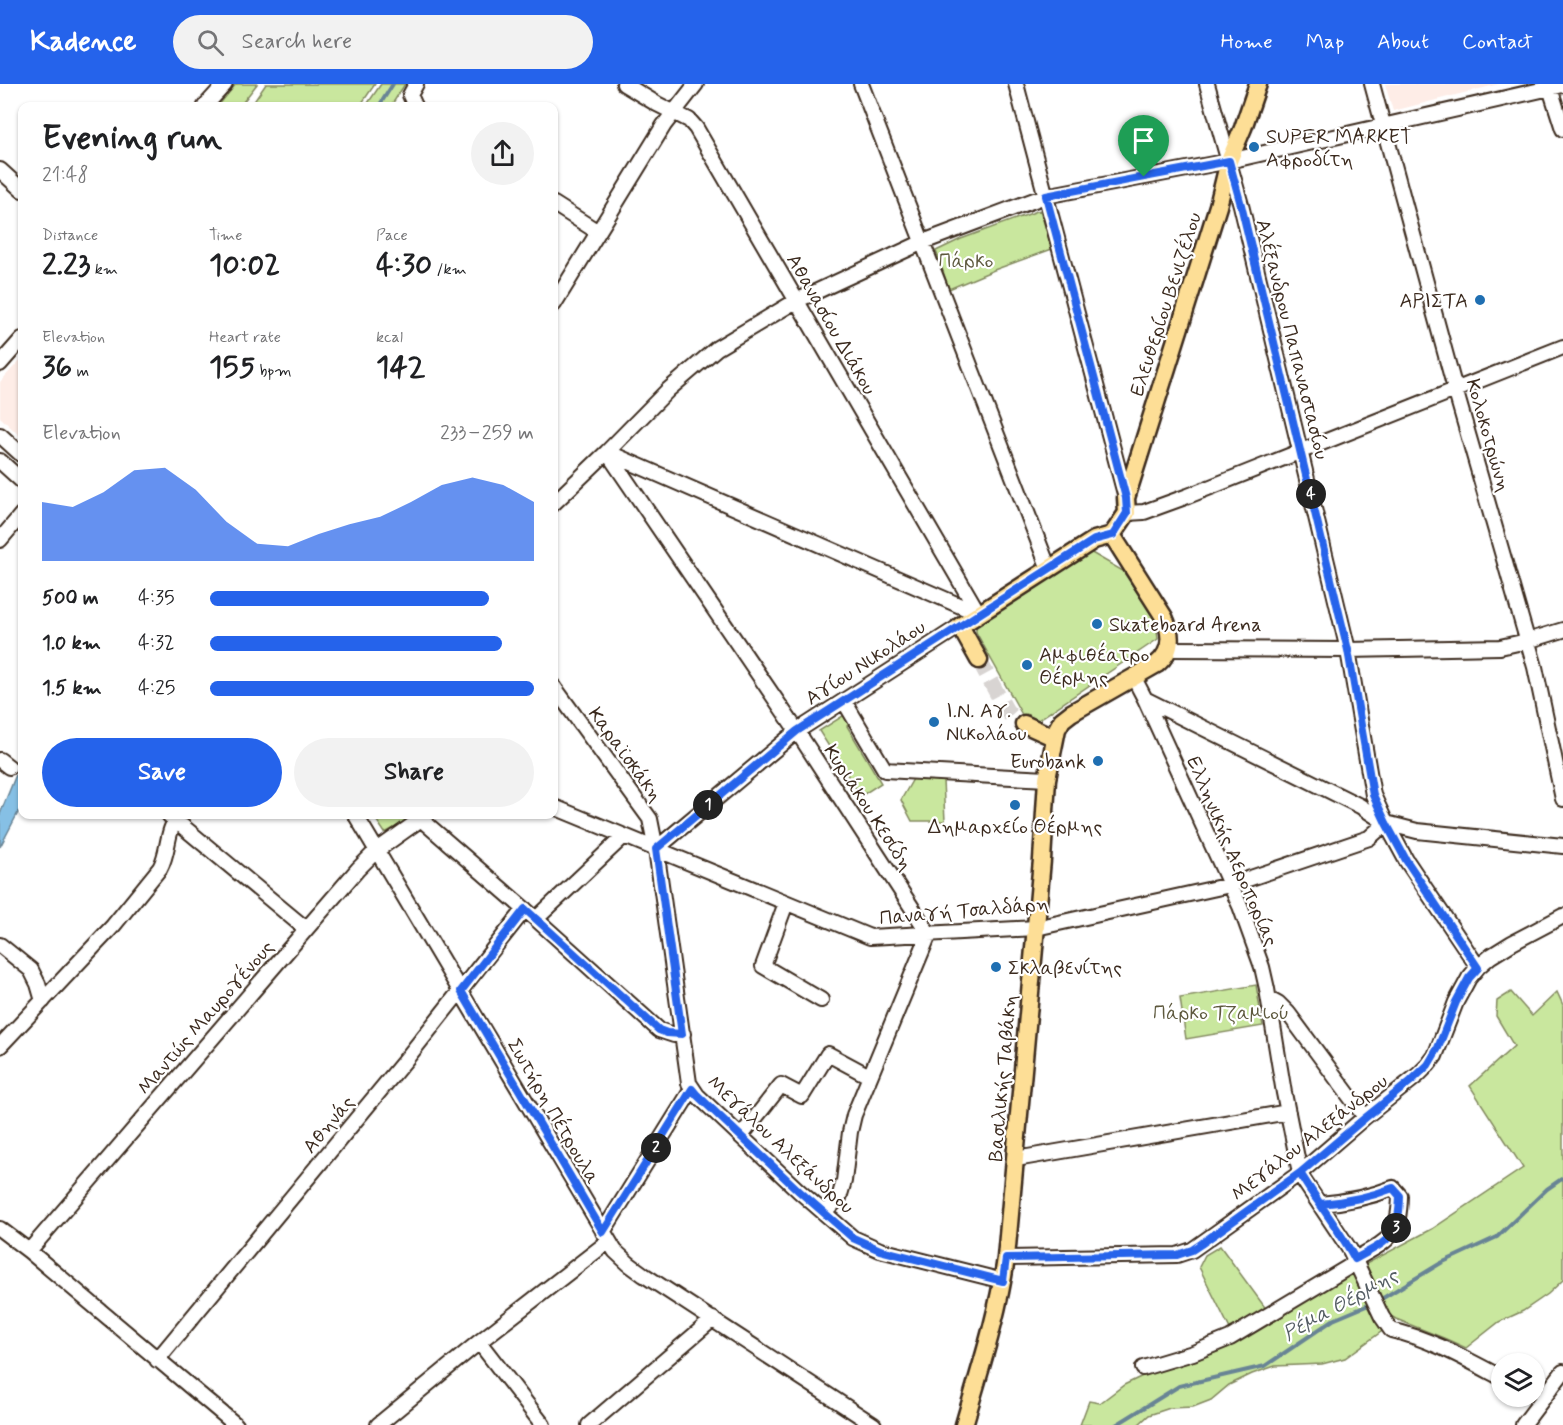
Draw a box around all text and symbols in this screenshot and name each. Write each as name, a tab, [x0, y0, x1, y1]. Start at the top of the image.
search box	[173, 15, 593, 69]
text: Kadence	[30, 24, 137, 61]
icon: search	[194, 26, 227, 59]
text: Search here	[242, 28, 352, 56]
text: Home	[1221, 28, 1273, 56]
text: Map	[1306, 28, 1344, 56]
text: About	[1377, 28, 1429, 56]
text: Contact	[1462, 28, 1533, 56]
pin	[1118, 115, 1169, 177]
text: Evening run	[42, 117, 222, 161]
button: share	[471, 122, 534, 185]
icon: arrive	[1127, 124, 1160, 157]
place label: SUPER MARKET Αφροδίτη	[1266, 124, 1412, 174]
marker: SUPER MARKET Αφροδίτη	[1247, 140, 1261, 154]
text: 21:48	[42, 162, 88, 189]
street label: Ελευθερίου Βενιζέλου	[1124, 209, 1209, 400]
street label: Αλέξανδρου Παπαναστασίου	[1249, 216, 1335, 462]
text: Distance	[42, 225, 98, 246]
text: Time	[209, 225, 243, 246]
text: Pace	[376, 225, 408, 246]
text: 2.23	[42, 246, 90, 285]
text: 10:02	[209, 246, 280, 285]
text: 4:30	[376, 246, 432, 285]
park label: Πάρκο	[938, 248, 994, 275]
street label: Αθανασίου Διάκου	[779, 249, 882, 400]
text: km	[90, 259, 118, 280]
text: /km	[432, 259, 467, 280]
place label: ΑΡΙΣΤΑ	[1399, 288, 1468, 315]
marker: ΑΡΙΣΤΑ	[1473, 293, 1487, 307]
text: Elevation	[42, 327, 105, 348]
text: Heart rate	[209, 327, 281, 348]
text: kcal	[376, 327, 403, 348]
text: 36	[42, 348, 72, 387]
text: 155	[209, 348, 255, 387]
text: 142	[376, 348, 426, 387]
text: m	[72, 361, 89, 382]
text: bpm	[255, 361, 292, 382]
street label: Κολοκοτρώνη	[1459, 376, 1517, 495]
text: Elevation	[42, 420, 121, 447]
text: 233–259 m	[440, 420, 534, 447]
pin: 4	[1296, 479, 1326, 509]
text: 4	[1306, 483, 1316, 504]
text: 500 m	[42, 585, 99, 612]
text: 4:35	[138, 585, 175, 612]
place label: Skateboard Arena	[1109, 612, 1262, 639]
street label: Αγίου Νικολάου	[800, 614, 931, 712]
marker: Skateboard Arena	[1090, 617, 1104, 631]
text: 1.0 km	[42, 630, 101, 657]
text: 4:32	[138, 630, 175, 657]
place label: Αμφιθέατρο Θέρμης	[1039, 642, 1150, 692]
marker: Αμφιθέατρο Θέρμης	[1020, 658, 1034, 672]
text: 1.5 km	[42, 675, 102, 702]
text: 4:25	[138, 675, 175, 702]
place label: Ι.Ν. Αγ. Νικολάου	[946, 698, 1027, 748]
street label: Καραϊσκάκη	[581, 702, 668, 808]
marker: Ι.Ν. Αγ. Νικολάου	[927, 715, 941, 729]
button: Save	[42, 738, 282, 807]
button: Share	[294, 738, 534, 807]
street label: Κυριάκου Κεσίδη	[817, 739, 919, 876]
place label: Eurobank	[1010, 749, 1086, 776]
street label: Ελληνικής Αεροπορίας	[1179, 752, 1284, 951]
marker: Eurobank	[1091, 754, 1105, 768]
pin: 1	[693, 790, 723, 820]
text: 1	[704, 794, 712, 815]
marker: Δημαρχείο Θέρμης	[1008, 798, 1022, 812]
place label: Δημαρχείο Θέρμης	[928, 814, 1102, 841]
street label: Παναγή Τσαλδάρη	[878, 891, 1050, 932]
street label: Μαντώς Μαυρογένους	[132, 935, 281, 1101]
place label: Σκλαβενίτης	[1008, 955, 1122, 982]
marker: Σκλαβενίτης	[989, 960, 1003, 974]
street label: Βασιλικής Ταβάκη	[983, 994, 1024, 1163]
park label: Πάρκο Τζαμιού	[1153, 1000, 1289, 1027]
street label: Σωτήρη Πέτρουλα	[500, 1034, 606, 1190]
street label: Μεγάλου Αλεξάνδρου	[1226, 1068, 1394, 1208]
street label: Μεγάλου Αλεξάνδρου	[700, 1070, 860, 1221]
street label: Αθηνάς	[297, 1090, 361, 1160]
pin: 2	[641, 1133, 671, 1163]
text: 2	[652, 1137, 660, 1158]
pin: 3	[1381, 1213, 1411, 1243]
text: 3	[1392, 1217, 1400, 1238]
water label: Ρέμα Θέρμης	[1278, 1261, 1405, 1348]
map controls	[1491, 1353, 1545, 1407]
button: layers	[1491, 1353, 1545, 1407]

